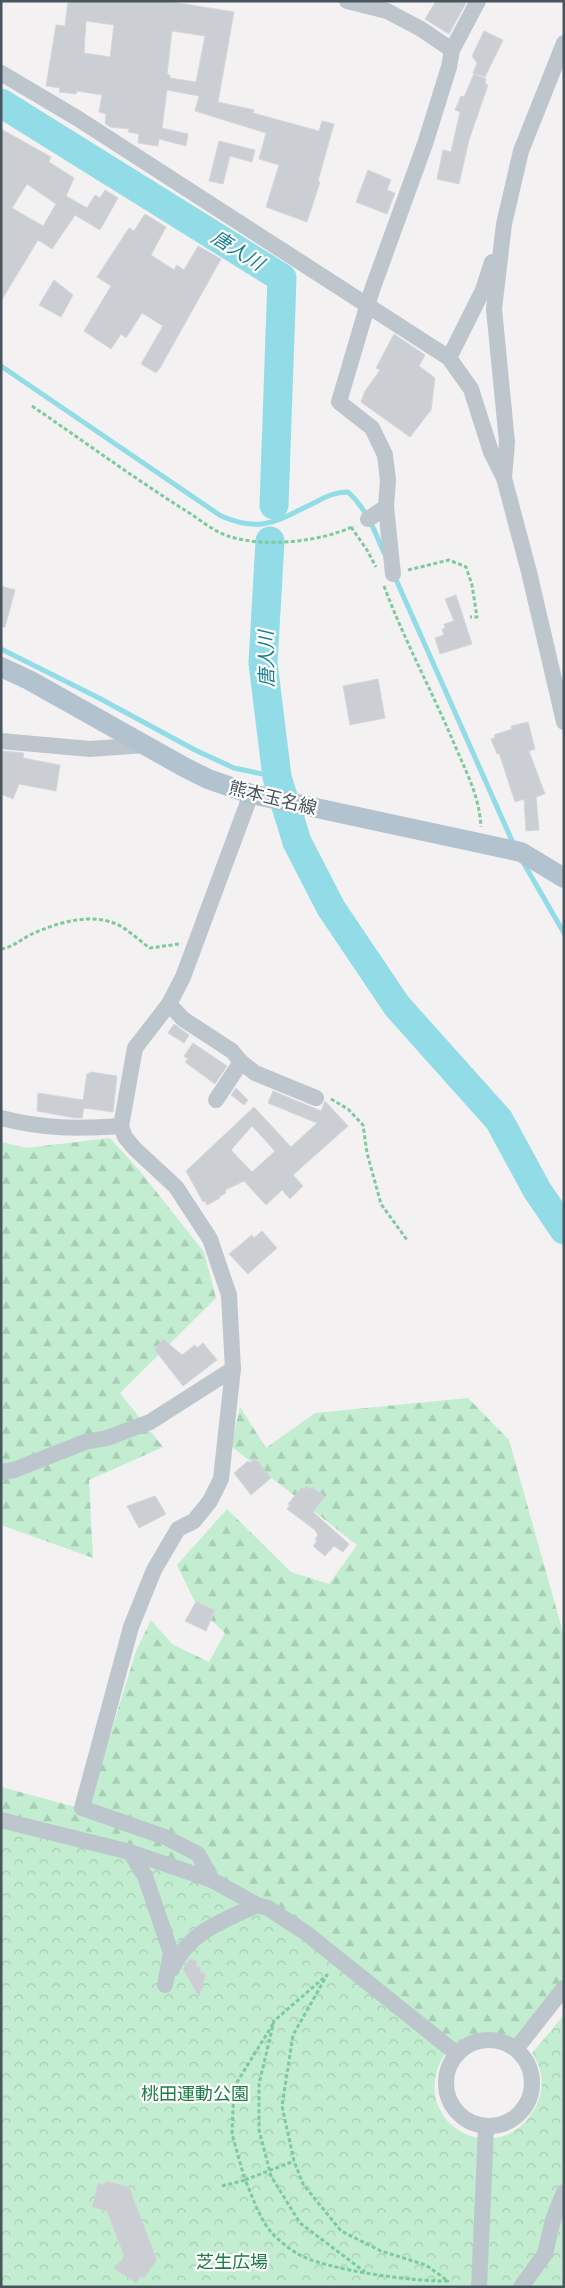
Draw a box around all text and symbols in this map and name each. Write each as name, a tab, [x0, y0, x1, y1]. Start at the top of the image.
water label: 唐人川	[207, 224, 271, 277]
water label: 唐人川	[252, 628, 279, 688]
street label: 熊本玉名線	[226, 774, 320, 820]
park label: 桃田運動公園	[141, 2081, 249, 2105]
park label: 芝生広場	[196, 2249, 268, 2273]

